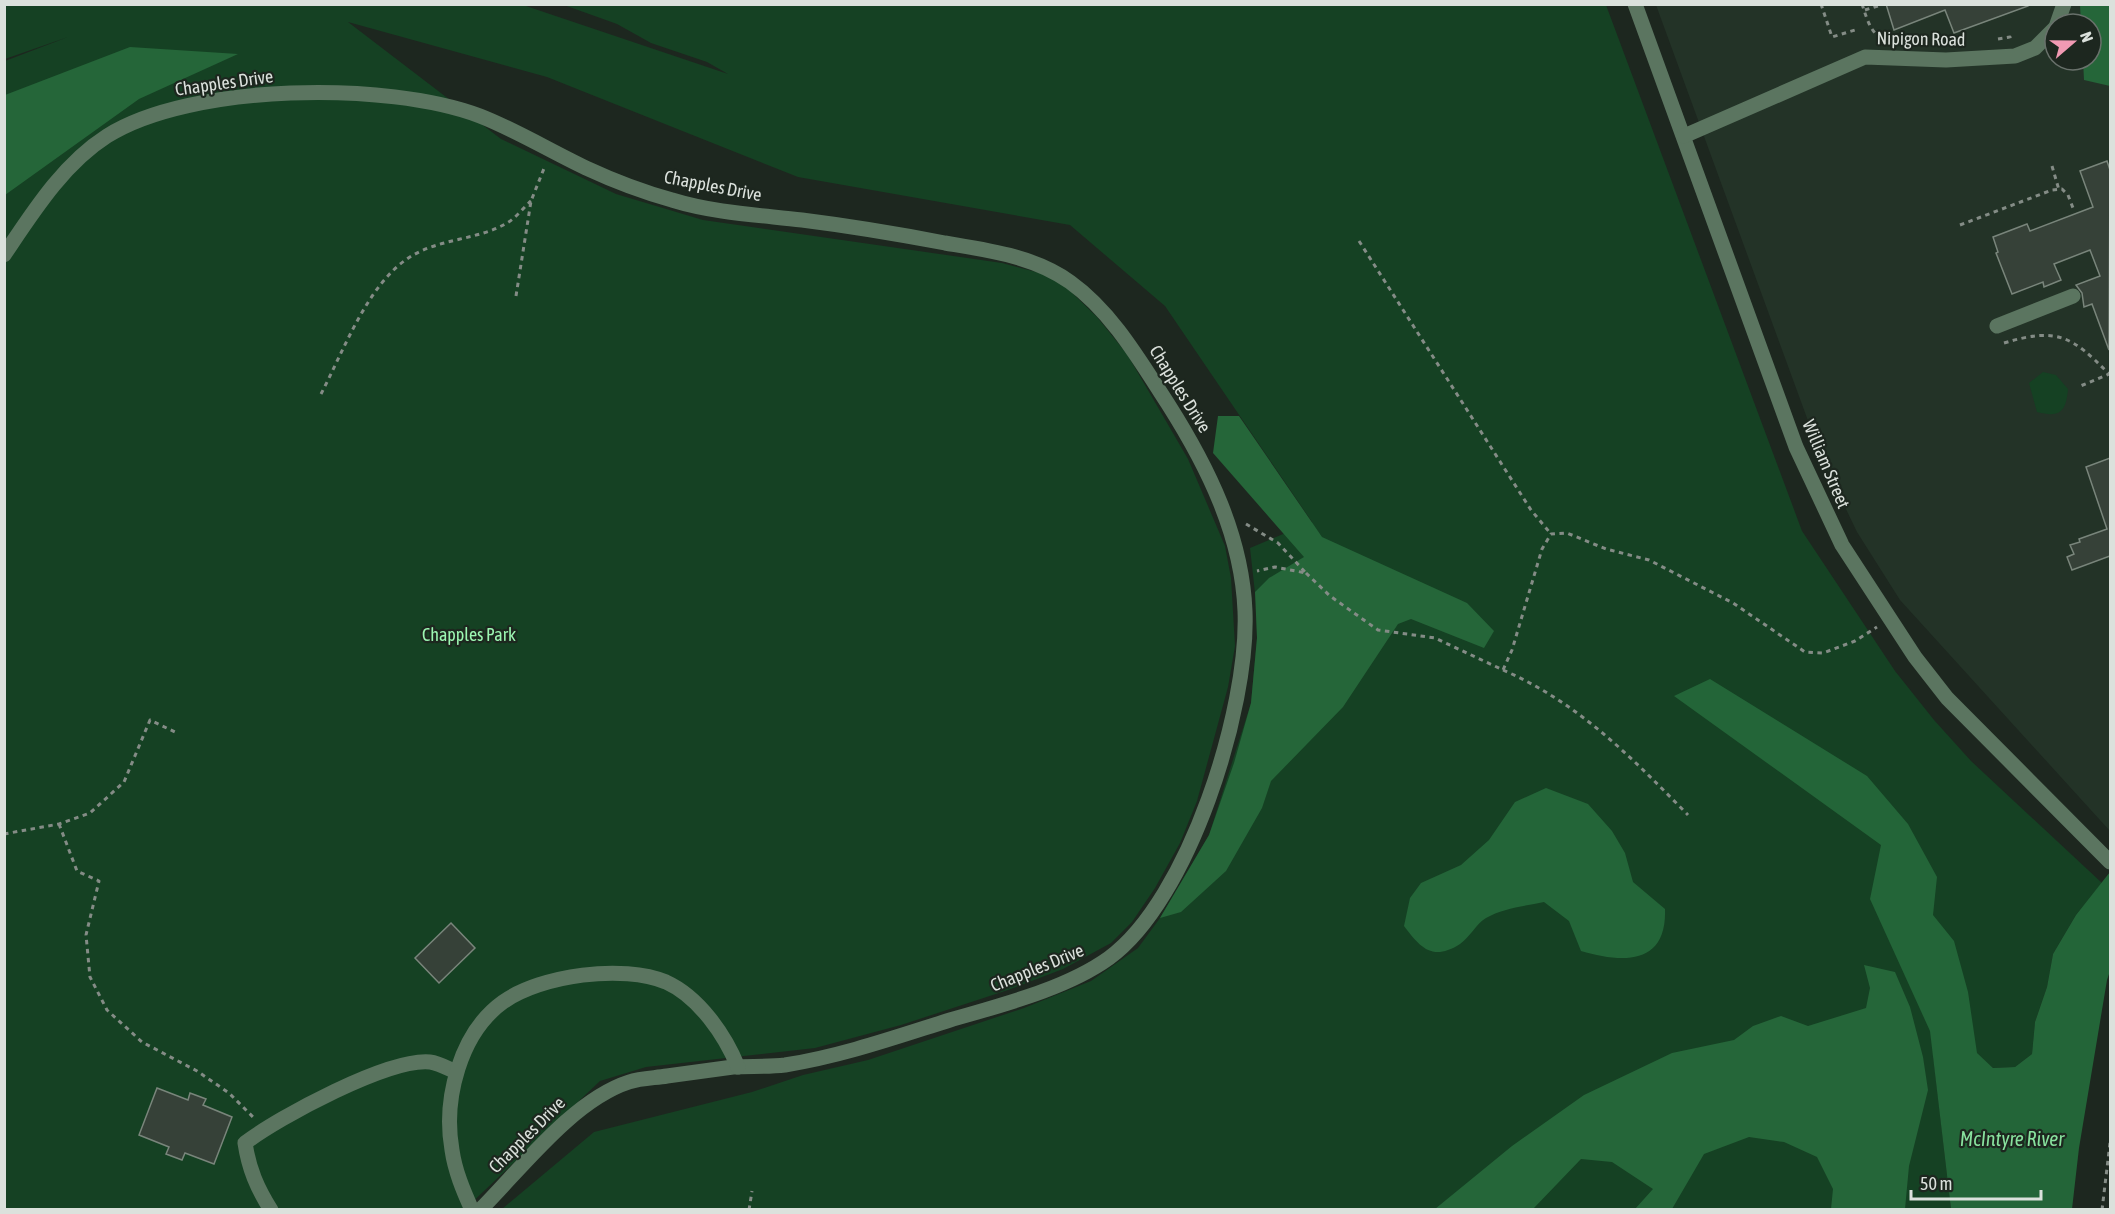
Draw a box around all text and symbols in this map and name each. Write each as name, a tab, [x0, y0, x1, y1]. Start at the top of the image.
north arrow	[2043, 12, 2103, 72]
street label: Nipigon Road	[1876, 27, 1966, 50]
text: N	[2077, 29, 2097, 44]
street label: Chapples Drive	[174, 65, 274, 100]
street label: Chapples Drive	[663, 166, 764, 205]
street label: Chapples Drive	[1145, 341, 1216, 436]
street label: William Street	[1798, 416, 1855, 511]
park label: Chapples Park	[422, 624, 516, 645]
street label: Chapples Drive	[987, 939, 1087, 996]
street label: Chapples Drive	[484, 1092, 569, 1177]
water label: McIntyre River	[1960, 1127, 2065, 1150]
scale bar	[1911, 1163, 2042, 1201]
text: 50 m	[1920, 1173, 1952, 1194]

